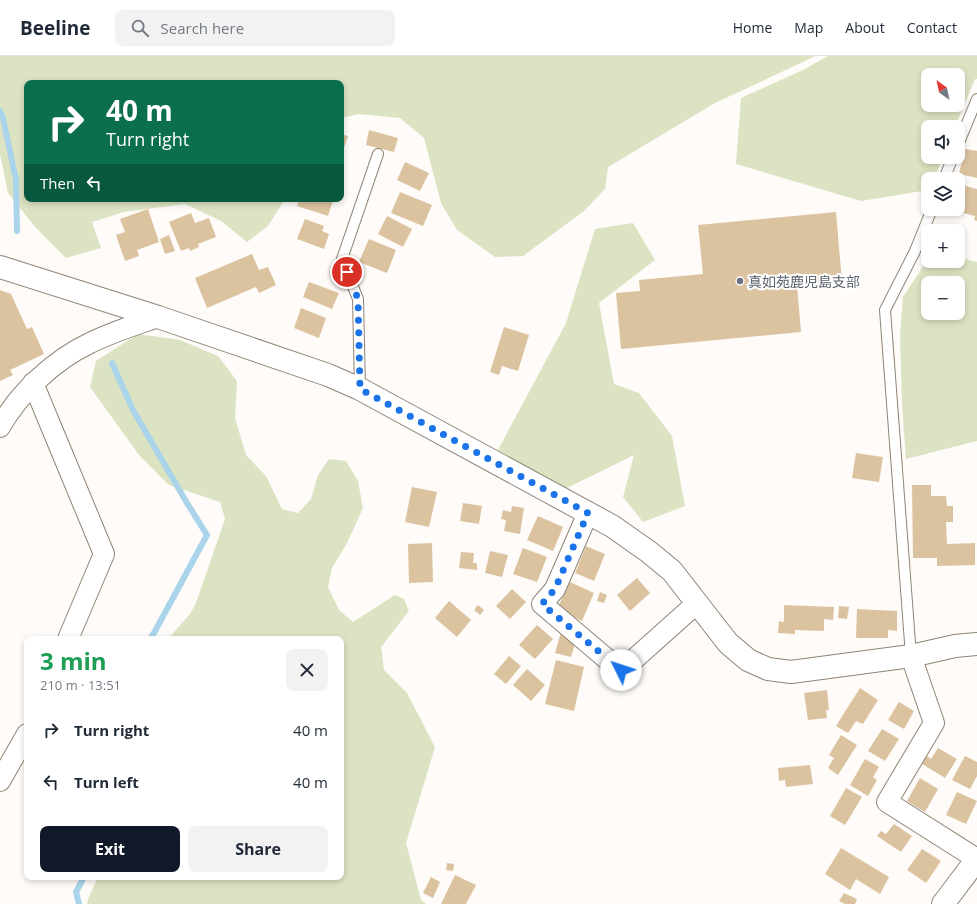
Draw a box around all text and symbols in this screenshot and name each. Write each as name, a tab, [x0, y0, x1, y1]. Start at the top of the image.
search box	[115, 10, 395, 46]
text: Beeline	[20, 15, 91, 41]
icon: search	[129, 17, 151, 39]
text: Search here	[161, 18, 244, 38]
text: Home	[733, 18, 772, 37]
text: Map	[794, 18, 823, 37]
text: About	[845, 18, 885, 37]
text: Contact	[907, 18, 957, 37]
north arrow	[921, 68, 965, 112]
map controls	[921, 68, 965, 320]
text: 40 m	[106, 91, 173, 129]
icon: right	[40, 96, 92, 148]
button: sound	[921, 120, 965, 164]
text: Turn right	[106, 127, 189, 151]
icon: left	[83, 172, 105, 194]
button: layers	[921, 172, 965, 216]
text: Then	[40, 173, 75, 193]
button: +	[921, 224, 965, 268]
pin	[330, 255, 364, 289]
icon: arrive	[336, 261, 358, 283]
place label: 真如苑鹿児島支部	[748, 272, 860, 291]
marker: 真如苑鹿児島支部	[735, 276, 745, 286]
button: −	[921, 276, 965, 320]
text: 3 min	[40, 644, 107, 677]
button: close	[286, 649, 328, 691]
position arrow	[600, 649, 642, 691]
text: 210 m · 13:51	[40, 676, 121, 694]
icon: right	[40, 719, 62, 741]
text: Turn right	[74, 720, 149, 740]
text: 40 m	[293, 720, 328, 740]
icon: left	[40, 771, 62, 793]
text: Turn left	[74, 772, 139, 792]
text: 40 m	[293, 772, 328, 792]
button: Exit	[40, 826, 180, 872]
button: Share	[188, 826, 328, 872]

